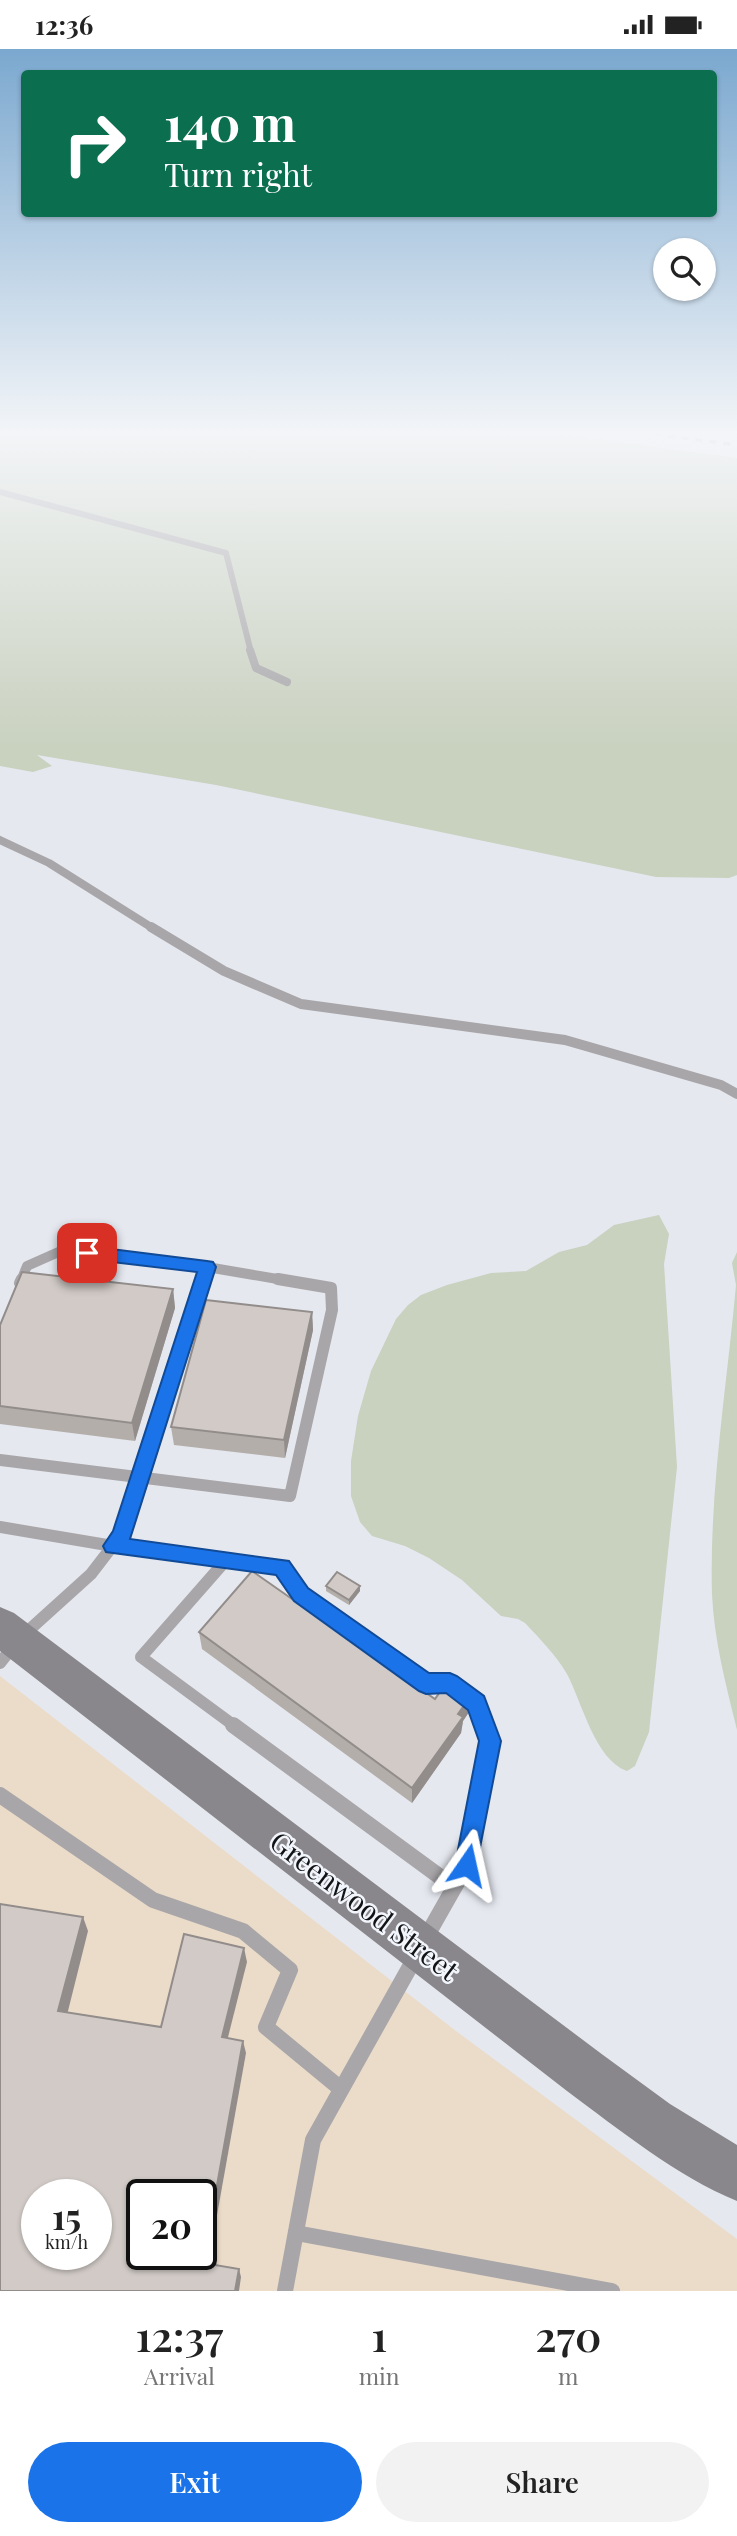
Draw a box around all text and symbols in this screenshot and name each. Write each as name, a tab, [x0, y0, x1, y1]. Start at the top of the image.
text: 12:36	[35, 7, 93, 42]
text: 140 m	[164, 89, 296, 154]
icon: right	[49, 98, 140, 189]
text: Turn right	[164, 152, 312, 195]
map controls	[653, 238, 716, 301]
button: search	[653, 238, 716, 301]
pin	[57, 1223, 117, 1283]
icon: arrive	[68, 1234, 106, 1272]
street label: Greenwood Street	[263, 1822, 468, 1989]
position arrow	[430, 1828, 504, 1902]
speed limit sign: 20	[126, 2179, 217, 2270]
text: 15	[52, 2192, 81, 2239]
text: km/h	[45, 2230, 88, 2254]
text: 12:37	[136, 2307, 223, 2363]
text: 1	[371, 2307, 387, 2363]
text: 270	[535, 2307, 601, 2363]
text: Arrival	[144, 2360, 215, 2391]
text: min	[359, 2360, 400, 2391]
text: m	[558, 2360, 578, 2391]
button: Exit	[28, 2442, 362, 2522]
button: Share	[376, 2442, 709, 2522]

